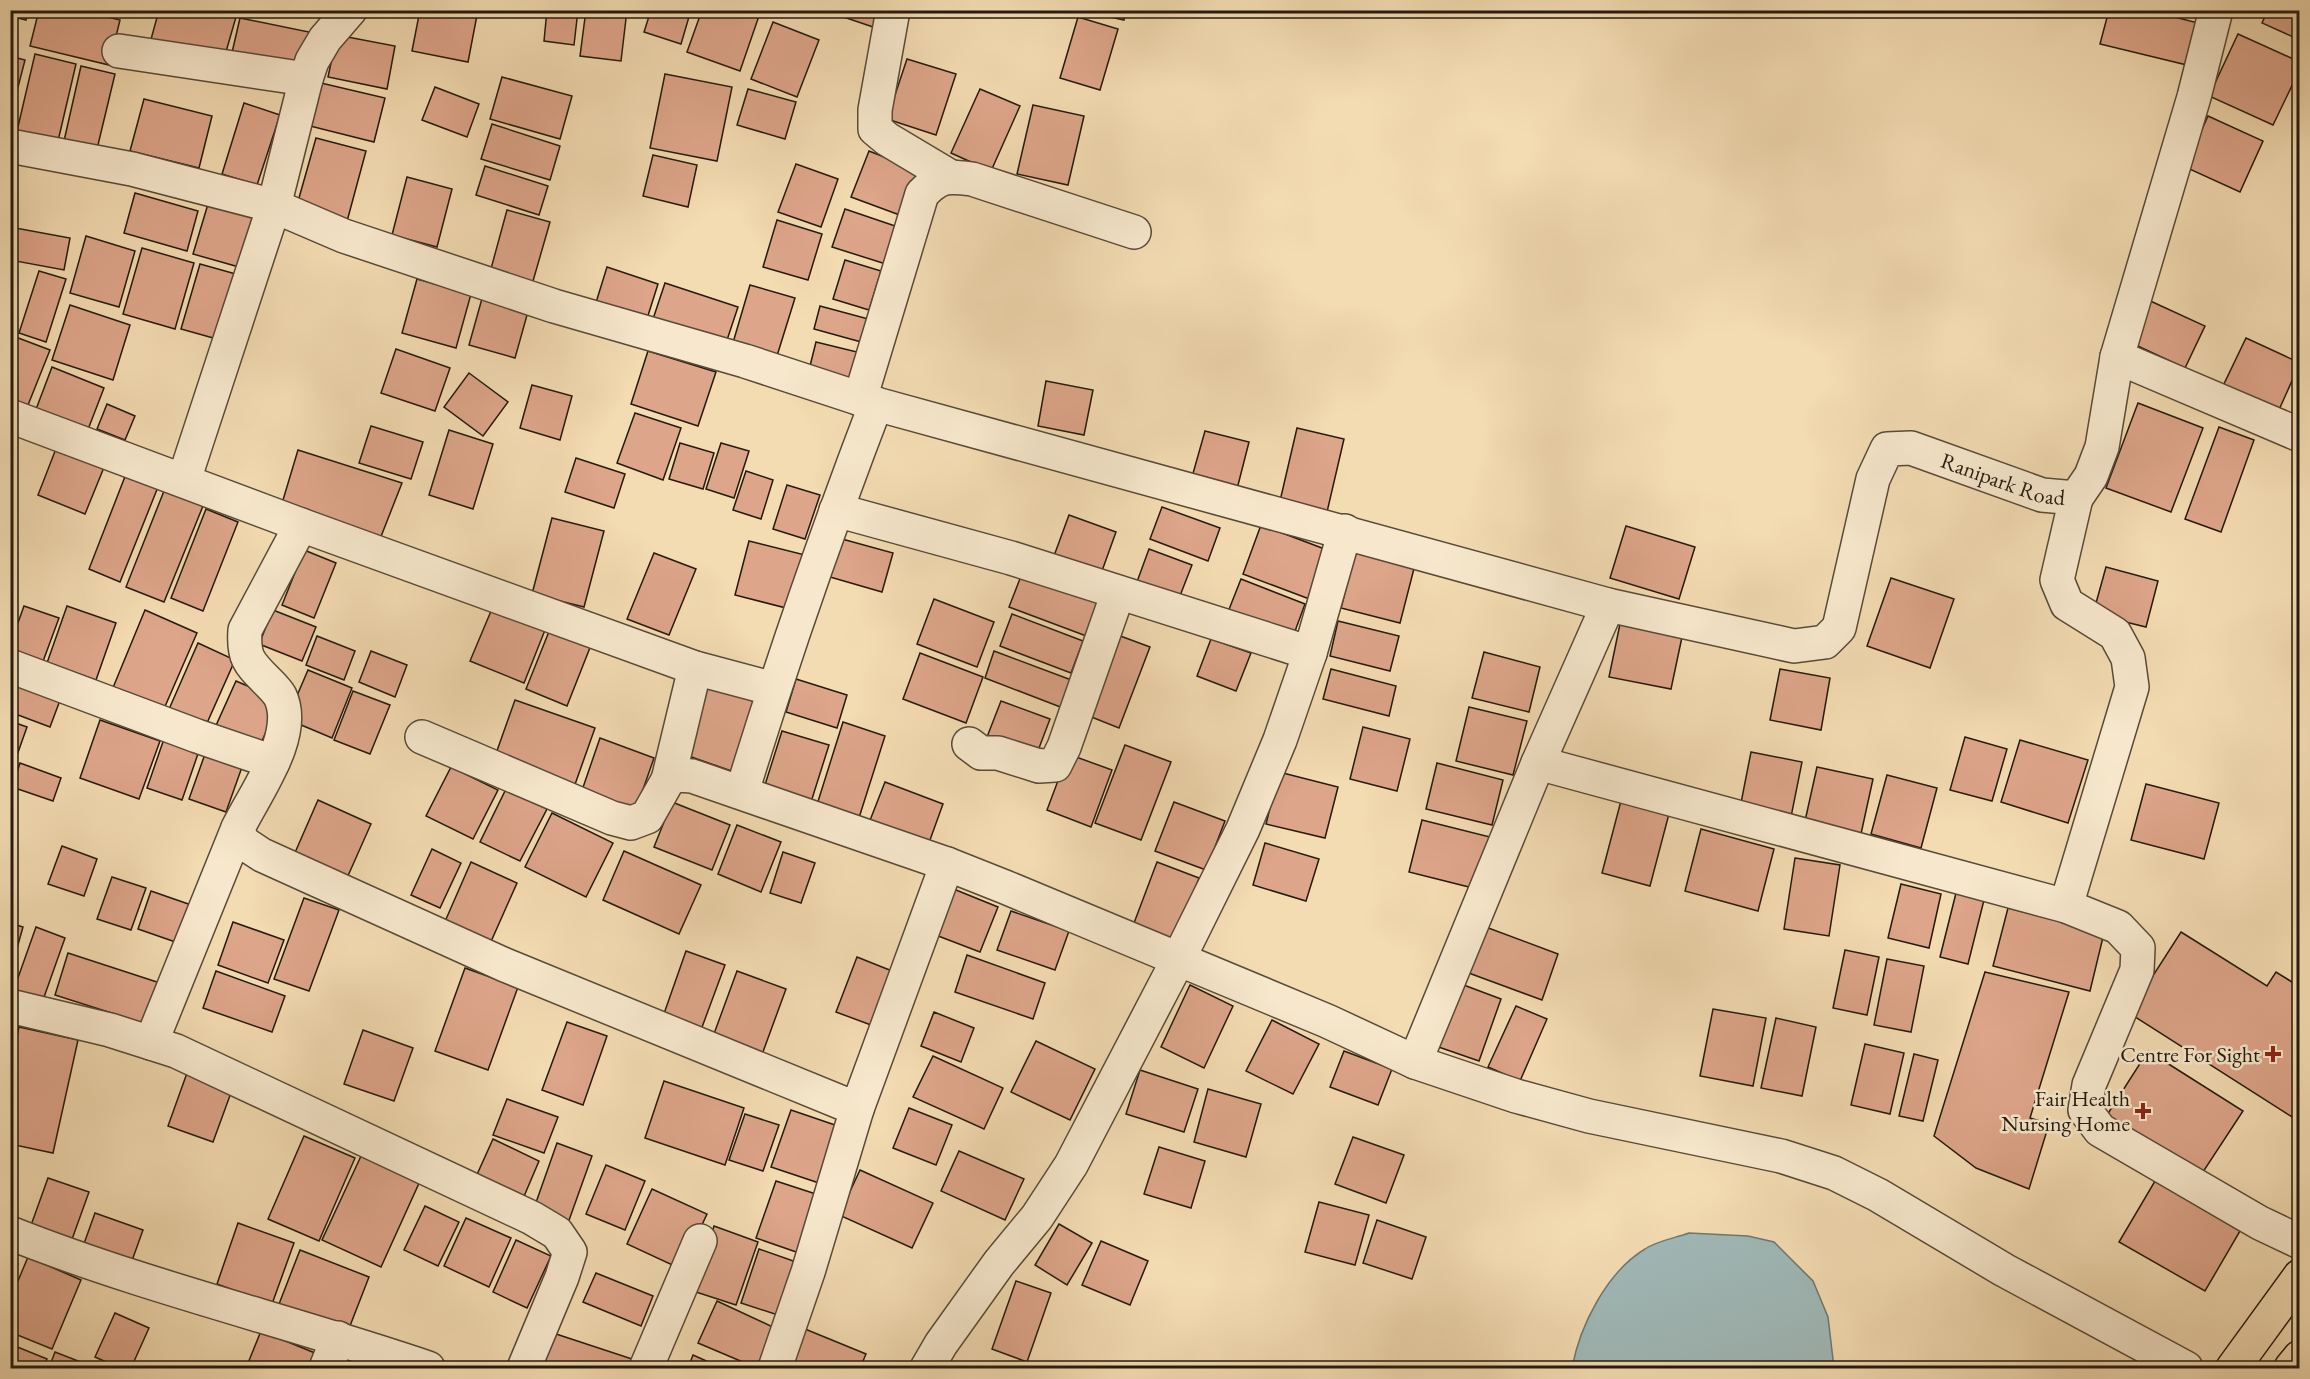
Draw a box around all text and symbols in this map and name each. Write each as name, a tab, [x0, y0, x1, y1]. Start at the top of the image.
street label: Ranipark Road	[1937, 446, 2067, 512]
place label: Centre For Sight	[2120, 1040, 2260, 1069]
marker: Centre For Sight	[2264, 1045, 2282, 1063]
place label: Fair Health Nursing Home	[2001, 1084, 2130, 1138]
marker: Fair Health Nursing Home	[2134, 1102, 2152, 1120]

